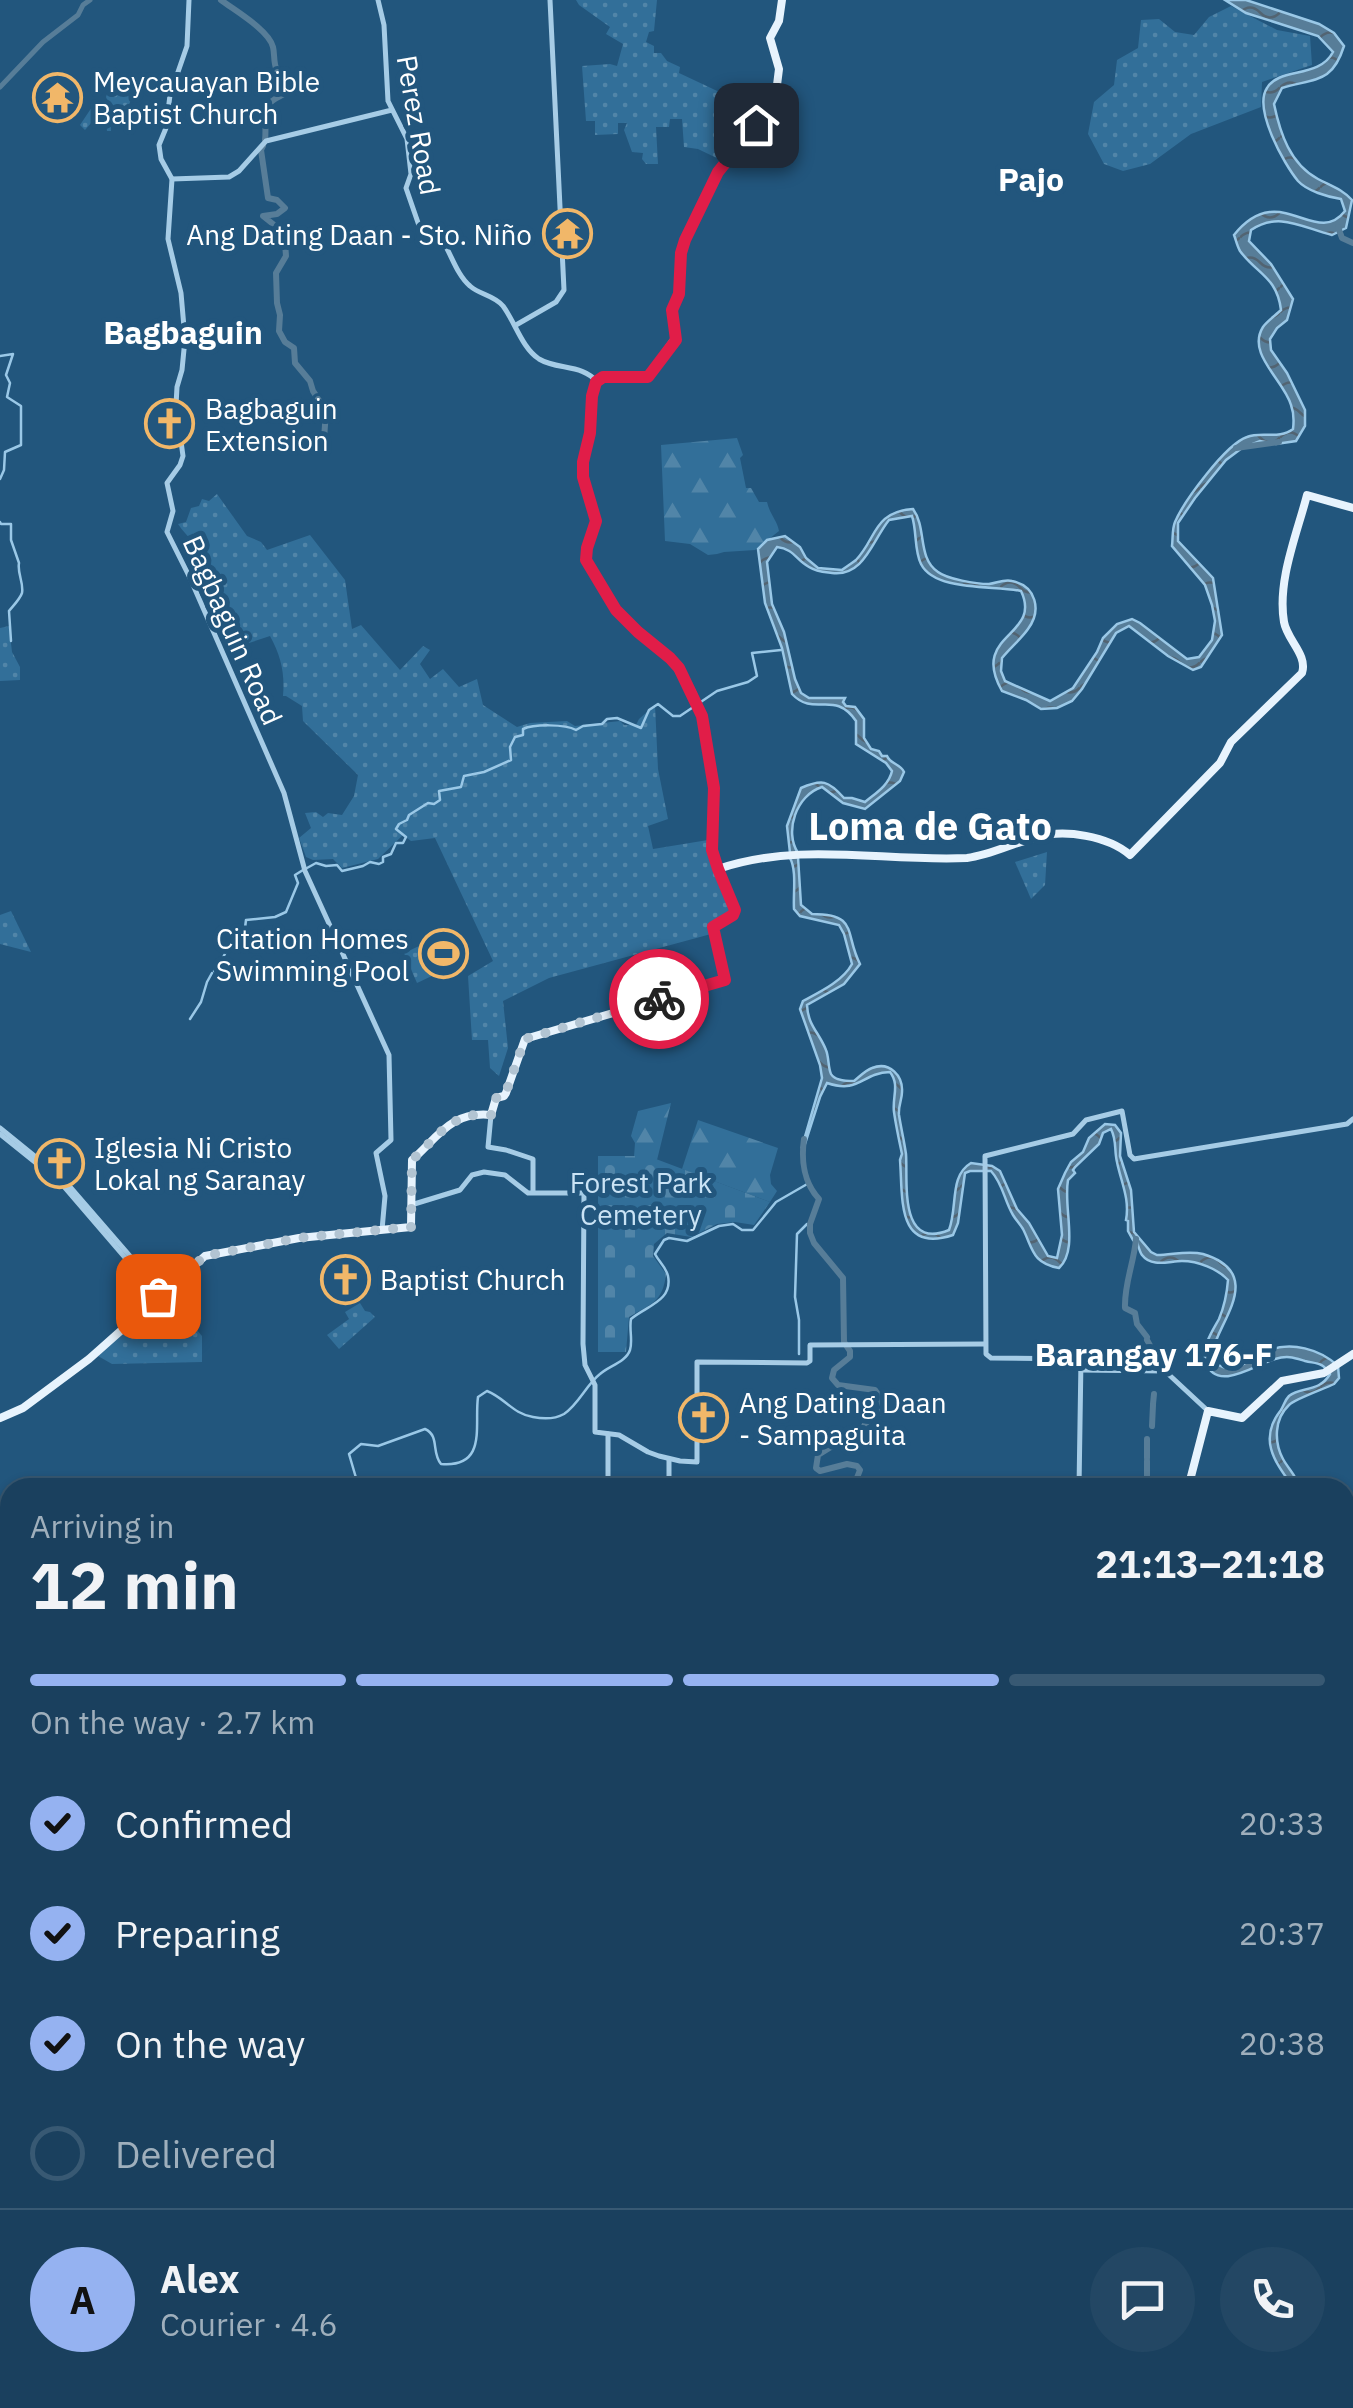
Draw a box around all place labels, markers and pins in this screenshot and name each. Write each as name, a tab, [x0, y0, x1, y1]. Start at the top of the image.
place label: Meycauayan Bible Baptist Church	[93, 63, 320, 132]
temple icon: Meycauayan Bible Baptist Church	[32, 71, 84, 123]
pin	[714, 83, 799, 168]
temple icon: Ang Dating Daan - Sto. Niño	[541, 208, 593, 260]
place label: Ang Dating Daan - Sto. Niño	[186, 216, 532, 253]
place label: Bagbaguin Extension	[205, 390, 338, 459]
church icon: Bagbaguin Extension	[144, 398, 196, 450]
place label: Citation Homes Swimming Pool	[216, 920, 409, 989]
sports icon: Citation Homes Swimming Pool	[418, 928, 470, 980]
place label: Iglesia Ni Cristo Lokal ng Saranay	[94, 1129, 306, 1198]
church icon: Iglesia Ni Cristo Lokal ng Saranay	[33, 1137, 85, 1189]
church icon: Baptist Church	[319, 1253, 371, 1305]
pin	[116, 1254, 201, 1339]
place label: Baptist Church	[380, 1261, 565, 1298]
place label: Ang Dating Daan - Sampaguita	[739, 1384, 947, 1453]
church icon: Ang Dating Daan - Sampaguita	[678, 1392, 730, 1444]

